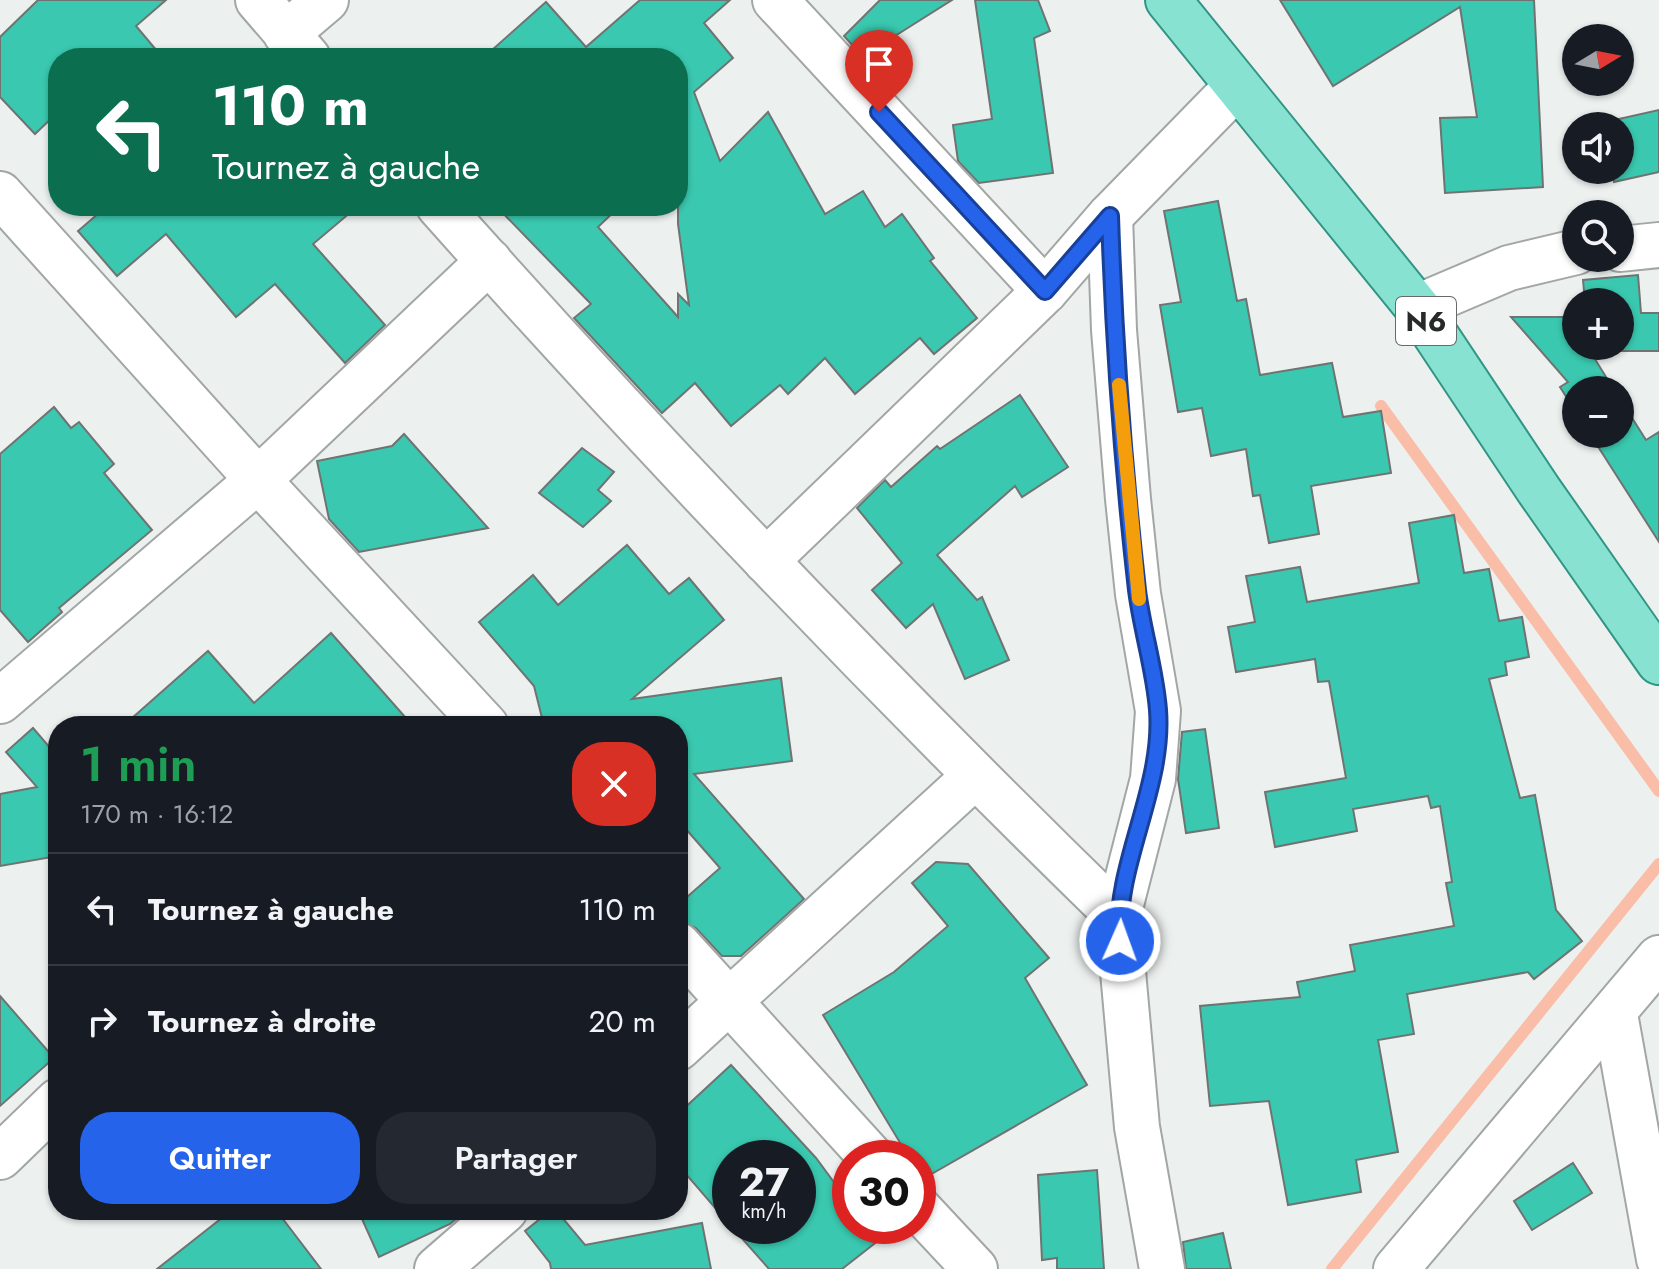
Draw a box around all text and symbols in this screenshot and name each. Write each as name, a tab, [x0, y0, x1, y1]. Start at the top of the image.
north arrow	[1562, 24, 1634, 96]
map controls	[1562, 24, 1634, 448]
pin	[845, 30, 913, 112]
icon: arrive	[857, 42, 901, 86]
text: 110 m	[212, 65, 369, 146]
icon: left	[80, 80, 184, 184]
button: sound	[1562, 112, 1634, 184]
text: Tournez à gauche	[212, 140, 480, 192]
button: search	[1562, 200, 1634, 272]
button: +	[1562, 288, 1634, 360]
road number: N6	[1396, 297, 1456, 345]
button: −	[1562, 376, 1634, 448]
text: 1 min	[80, 730, 197, 799]
button: close	[572, 742, 656, 826]
text: 170 m · 16:12	[80, 795, 233, 833]
icon: left	[80, 887, 124, 931]
text: Tournez à gauche	[148, 888, 394, 931]
text: 110 m	[579, 888, 656, 931]
position arrow	[1078, 899, 1162, 983]
icon: right	[80, 999, 124, 1043]
text: Tournez à droite	[148, 1000, 376, 1043]
text: 20 m	[589, 1000, 656, 1043]
button: Quitter	[80, 1112, 360, 1204]
button: Partager	[376, 1112, 656, 1204]
speed limit sign: 30	[832, 1140, 936, 1244]
text: 27	[739, 1153, 789, 1211]
text: km/h	[741, 1197, 787, 1226]

